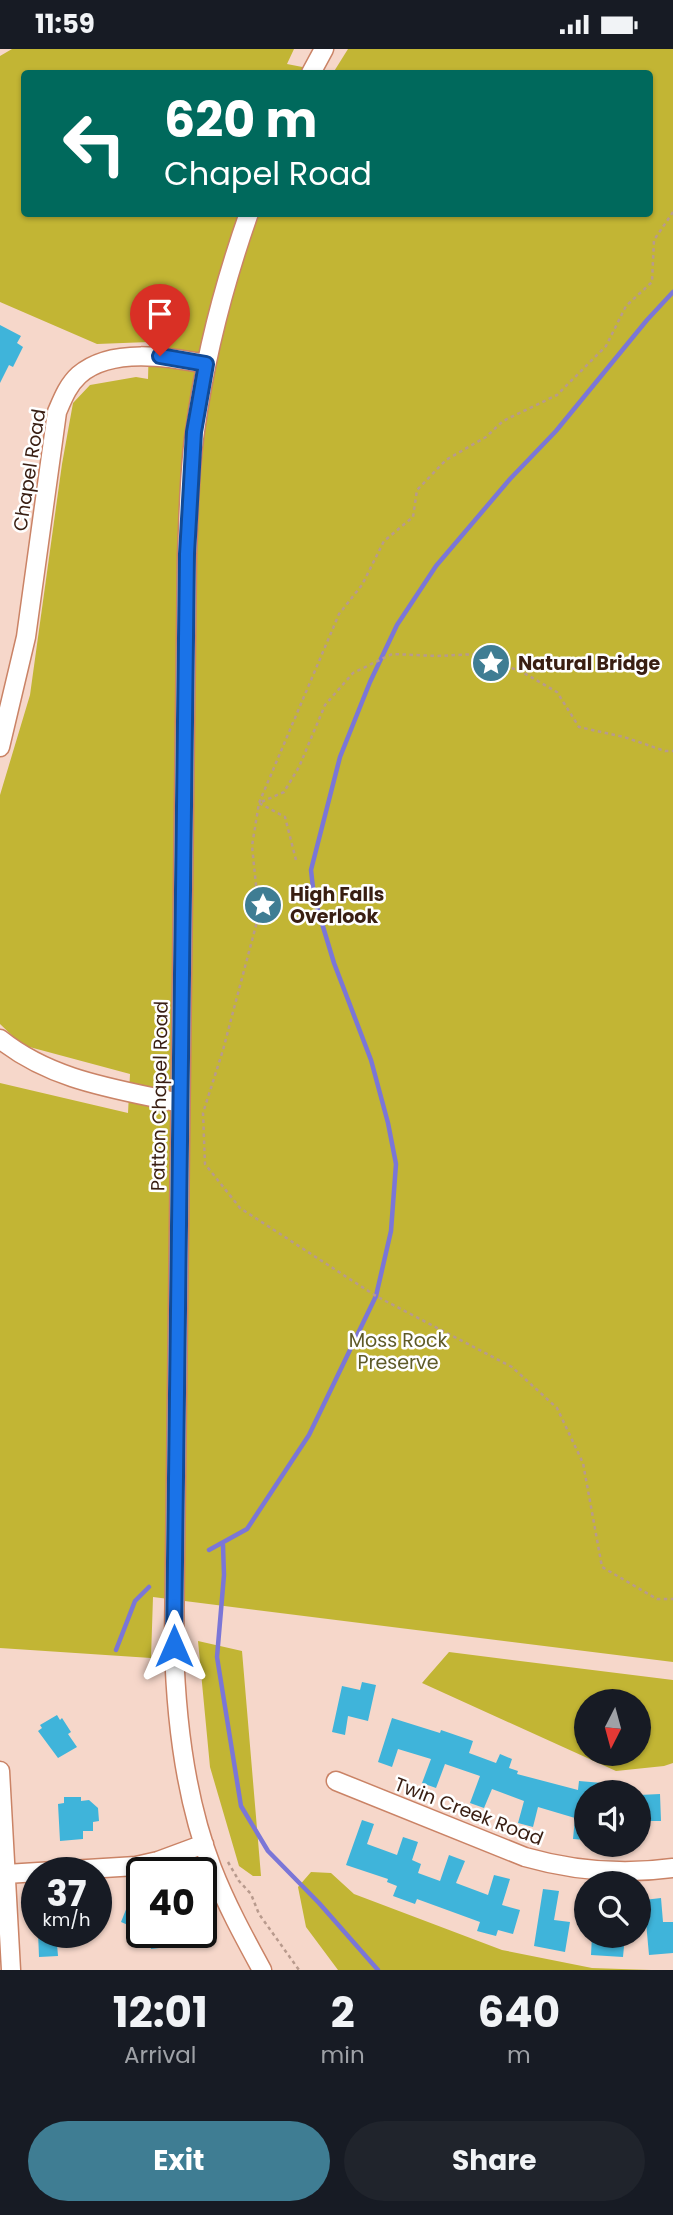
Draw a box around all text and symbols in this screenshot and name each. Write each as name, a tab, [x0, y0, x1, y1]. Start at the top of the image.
text: 11:59	[35, 6, 95, 42]
text: 620 m	[164, 86, 317, 154]
icon: left	[49, 98, 140, 189]
text: Chapel Road	[164, 151, 372, 196]
pin	[130, 284, 190, 356]
icon: arrive	[141, 295, 179, 333]
street label: Chapel Road	[7, 407, 52, 533]
place icon: Natural Bridge	[470, 642, 512, 684]
place label: Natural Bridge	[518, 650, 660, 677]
place label: High Falls Overlook	[290, 881, 384, 930]
place icon: High Falls Overlook	[242, 884, 284, 926]
street label: Patton Chapel Road	[144, 1001, 175, 1191]
park label: Moss Rock Preserve	[349, 1327, 447, 1376]
position arrow	[137, 1609, 211, 1683]
north arrow	[574, 1689, 651, 1766]
map controls	[574, 1689, 651, 1948]
street label: Twin Creek Road	[391, 1771, 547, 1852]
button: sound	[574, 1780, 651, 1857]
speed limit sign: 40	[126, 1857, 217, 1948]
text: 37	[47, 1869, 86, 1918]
button: search	[574, 1871, 651, 1948]
text: km/h	[43, 1907, 90, 1932]
text: 12:01	[113, 1983, 208, 2042]
text: 2	[331, 1983, 355, 2042]
text: 640	[478, 1983, 560, 2042]
text: Arrival	[124, 2039, 197, 2071]
text: min	[321, 2039, 365, 2071]
text: m	[507, 2039, 531, 2071]
button: Exit	[28, 2121, 330, 2201]
button: Share	[344, 2121, 645, 2201]

